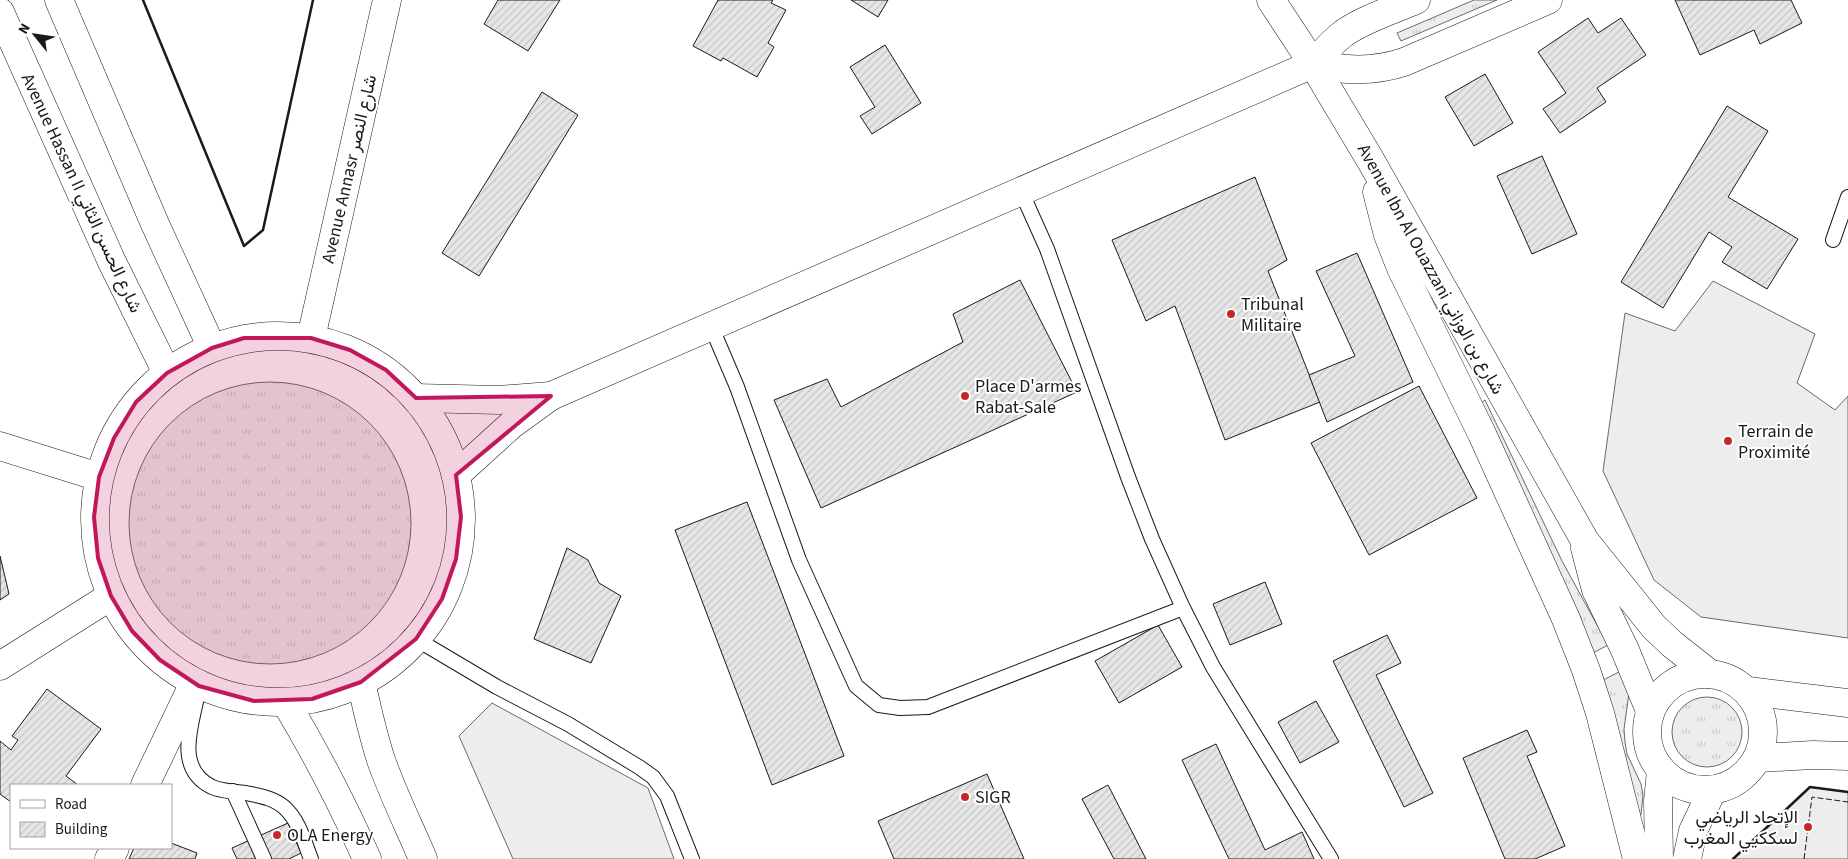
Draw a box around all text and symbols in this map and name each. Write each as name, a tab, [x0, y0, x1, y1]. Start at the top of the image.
north arrow	[10, 10, 60, 60]
text: N	[14, 20, 36, 38]
street label: Avenue Hassan II شارع الحسن الثاني	[13, 69, 148, 318]
street label: Avenue Annasr شارع النصر	[316, 72, 383, 266]
street label: Avenue Ibn Al Ouazzani شارع بن الوزاني	[1349, 140, 1510, 400]
place label: Tribunal Militaire	[1241, 292, 1304, 338]
marker: Tribunal Militaire	[1225, 308, 1237, 320]
place label: Place D'armes Rabat-Sale	[975, 374, 1081, 420]
marker: Place D'armes Rabat-Sale	[959, 390, 971, 402]
place label: Terrain de Proximité	[1738, 419, 1813, 465]
marker: Terrain de Proximité	[1722, 435, 1734, 447]
legend	[10, 784, 172, 849]
place label: SIGR	[975, 785, 1011, 810]
marker: SIGR	[959, 791, 971, 803]
text: Road	[55, 794, 87, 815]
place label: الإتحاد الرياضي لسككيي المغرب	[1684, 805, 1798, 853]
text: Building	[55, 819, 108, 840]
marker: الإتحاد الرياضي لسككيي المغرب	[1802, 821, 1814, 833]
place label: OLA Energy	[287, 823, 374, 848]
marker: OLA Energy	[271, 829, 283, 841]

